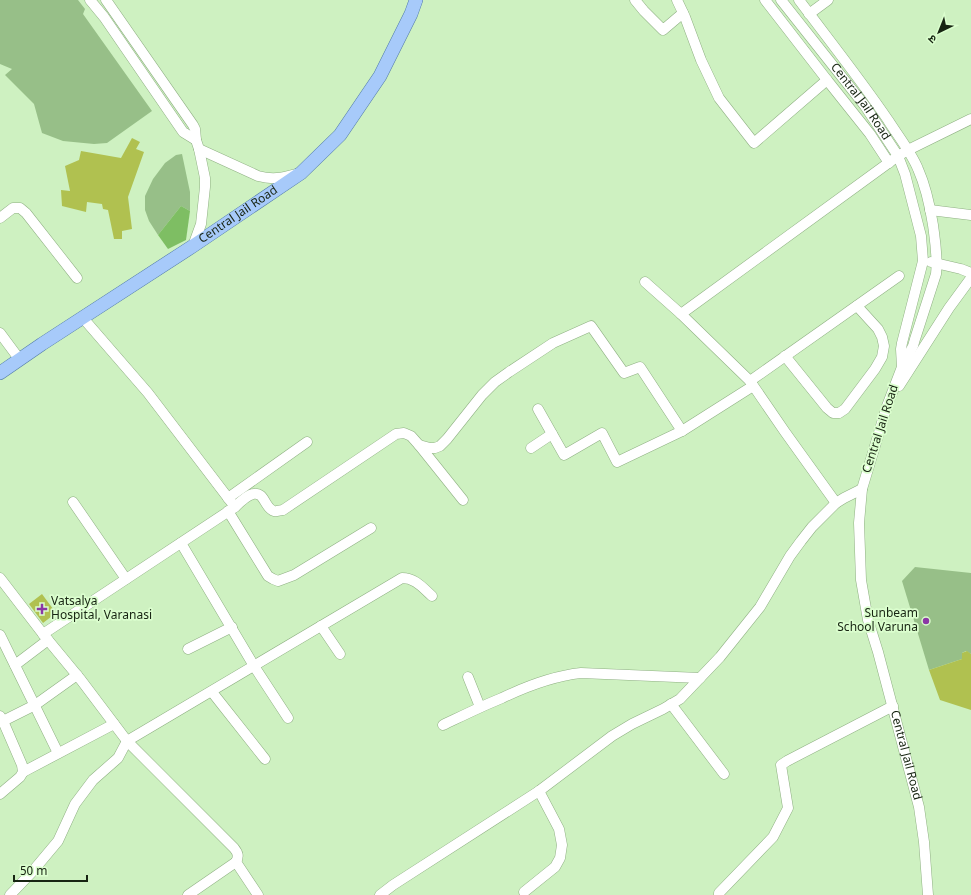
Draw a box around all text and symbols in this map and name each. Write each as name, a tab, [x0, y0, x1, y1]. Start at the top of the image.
north arrow	[919, 12, 959, 52]
text: उ	[925, 31, 940, 46]
street label: Central Jail Road	[826, 60, 894, 144]
street label: Central Jail Road	[196, 183, 281, 248]
street label: Central Jail Road	[859, 383, 903, 475]
place label: Vatsalya Hospital, Varanasi	[51, 594, 152, 624]
marker: Vatsalya Hospital, Varanasi	[36, 603, 48, 615]
place label: Sunbeam School Varuna	[837, 606, 918, 636]
marker: Sunbeam School Varuna	[921, 616, 931, 626]
street label: Central Jail Road	[886, 709, 925, 802]
scale bar	[14, 857, 87, 883]
text: 50 m	[20, 864, 48, 880]

